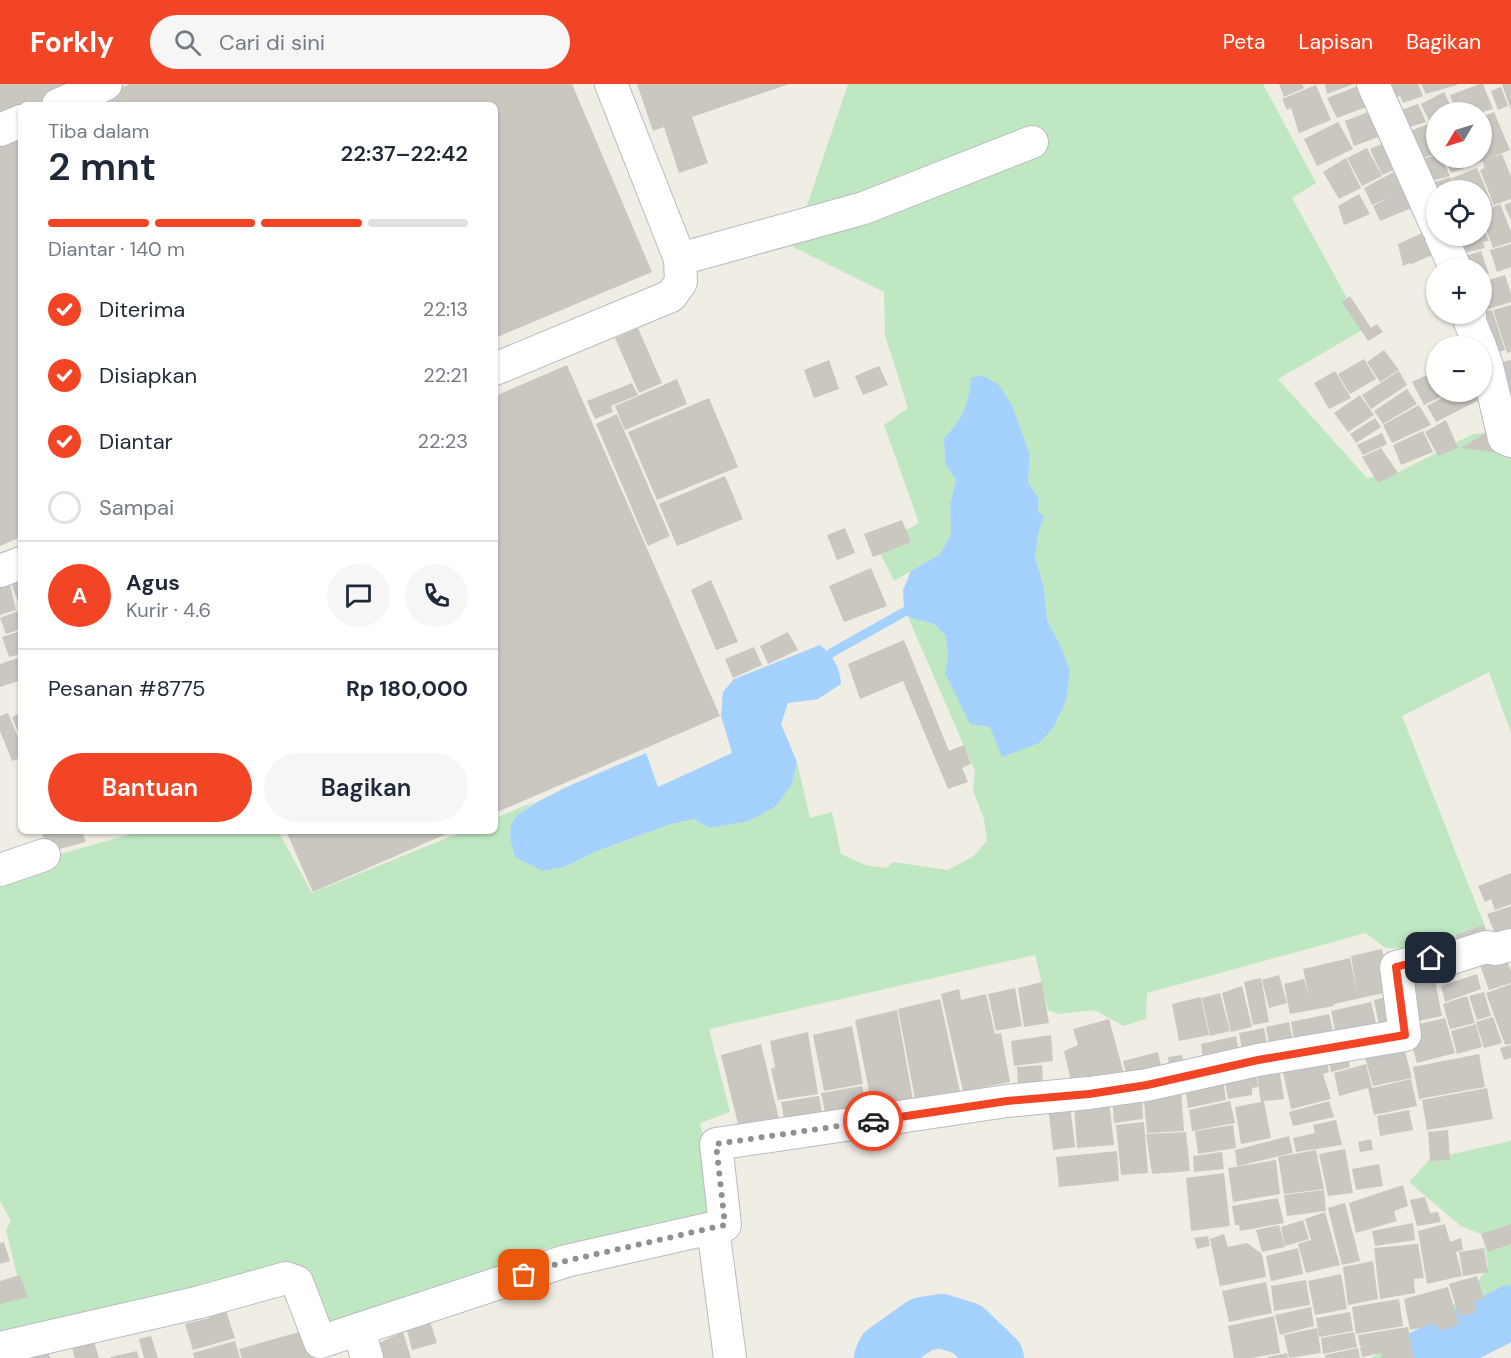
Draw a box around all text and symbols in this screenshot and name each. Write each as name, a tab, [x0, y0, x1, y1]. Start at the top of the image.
search box	[150, 15, 570, 69]
text: Forkly	[30, 24, 114, 61]
icon: search	[171, 26, 204, 59]
text: Cari di sini	[219, 28, 325, 57]
text: Peta	[1223, 28, 1265, 56]
text: Lapisan	[1298, 28, 1373, 56]
text: Bagikan	[1406, 28, 1481, 56]
north arrow	[1426, 102, 1492, 168]
map controls	[1426, 102, 1492, 402]
text: Tiba dalam	[48, 118, 149, 144]
text: 22:37–22:42	[341, 139, 468, 168]
text: 2 mnt	[48, 141, 156, 192]
button: locate	[1426, 180, 1492, 246]
text: Diantar · 140 m	[48, 236, 185, 262]
button: +	[1426, 258, 1492, 324]
icon: check	[48, 293, 81, 326]
text: Diterima	[99, 295, 185, 324]
text: 22:13	[423, 296, 468, 322]
button: −	[1426, 336, 1492, 402]
icon: check	[48, 359, 81, 392]
text: Disiapkan	[99, 361, 197, 390]
text: 22:21	[423, 362, 468, 388]
icon: check	[48, 425, 81, 458]
text: Diantar	[99, 427, 173, 456]
text: 22:23	[418, 428, 468, 454]
text: Sampai	[99, 493, 174, 522]
button: chat	[327, 564, 390, 627]
button: phone	[405, 564, 468, 627]
text: Agus	[126, 568, 180, 597]
text: A	[72, 581, 87, 610]
text: Kurir · 4.6	[126, 597, 211, 623]
text: Pesanan #8775	[48, 674, 205, 703]
text: Rp 180,000	[346, 674, 468, 703]
button: Bantuan	[48, 753, 252, 822]
button: Bagikan	[264, 753, 468, 822]
pin	[1405, 932, 1456, 983]
icon: home	[1414, 941, 1447, 974]
courier	[843, 1091, 903, 1151]
icon: car	[857, 1105, 890, 1138]
pin	[498, 1249, 549, 1300]
icon: bag	[507, 1258, 540, 1291]

